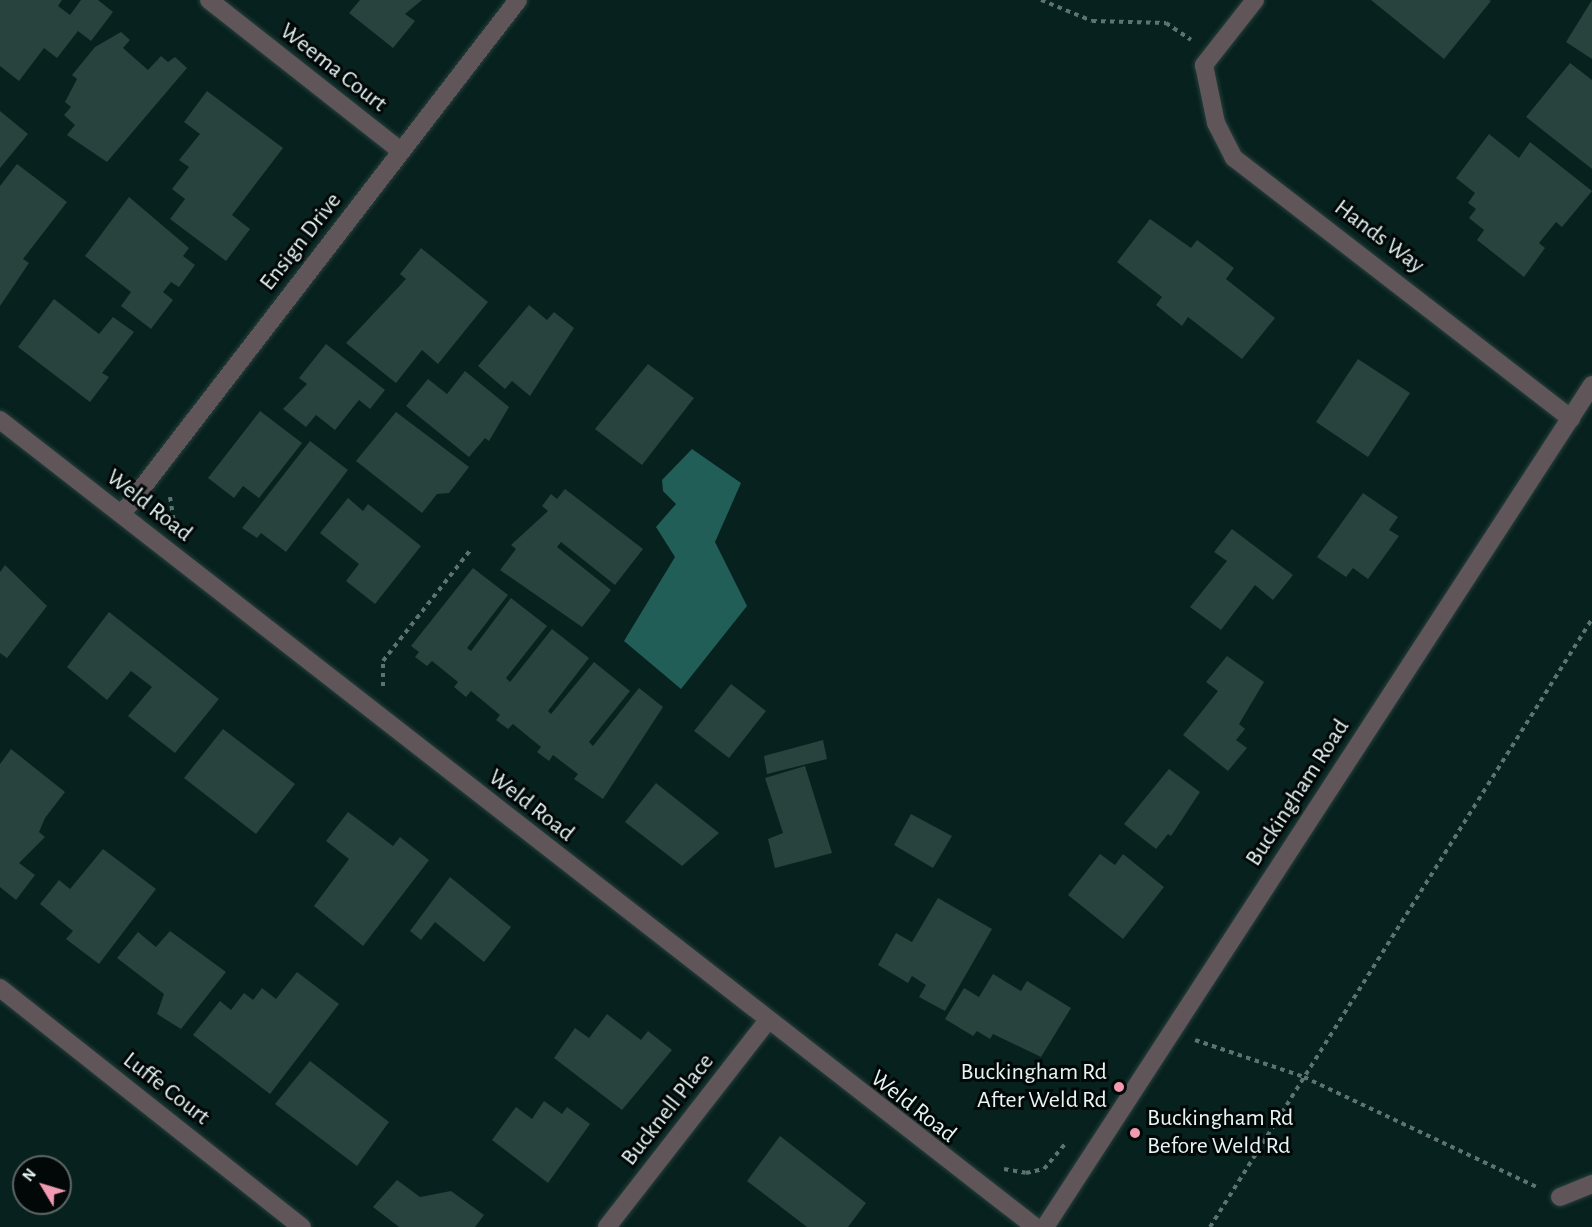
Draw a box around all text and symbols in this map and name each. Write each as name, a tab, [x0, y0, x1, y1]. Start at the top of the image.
street label: Weema Court	[274, 17, 392, 119]
street label: Ensign Drive	[254, 187, 348, 297]
street label: Hands Way	[1328, 194, 1430, 280]
street label: Weld Road	[100, 463, 198, 549]
street label: Buckingham Road	[1240, 714, 1356, 872]
street label: Weld Road	[482, 763, 580, 849]
street label: Luffe Court	[117, 1046, 215, 1132]
street label: Bucknell Place	[615, 1048, 721, 1172]
place label: Buckingham Rd After Weld Rd	[960, 1059, 1107, 1115]
street label: Weld Road	[864, 1064, 962, 1150]
marker: Buckingham Rd After Weld Rd	[1112, 1080, 1126, 1094]
place label: Buckingham Rd Before Weld Rd	[1147, 1105, 1294, 1161]
marker: Buckingham Rd Before Weld Rd	[1128, 1126, 1142, 1140]
north arrow	[12, 1155, 72, 1215]
text: N	[20, 1166, 39, 1184]

